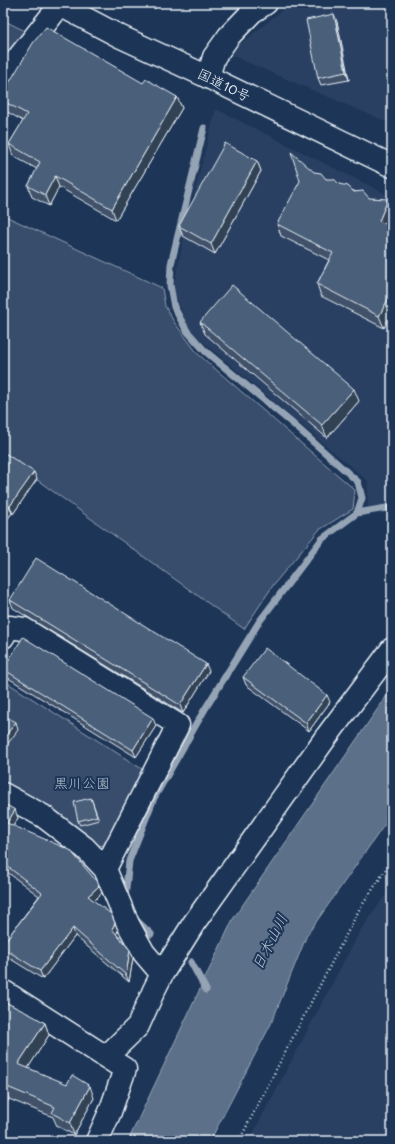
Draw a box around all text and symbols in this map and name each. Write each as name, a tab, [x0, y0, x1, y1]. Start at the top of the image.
street label: 国道10号	[194, 64, 254, 106]
park label: 黒川公園	[54, 773, 110, 792]
water label: 日木山川	[247, 910, 292, 973]

